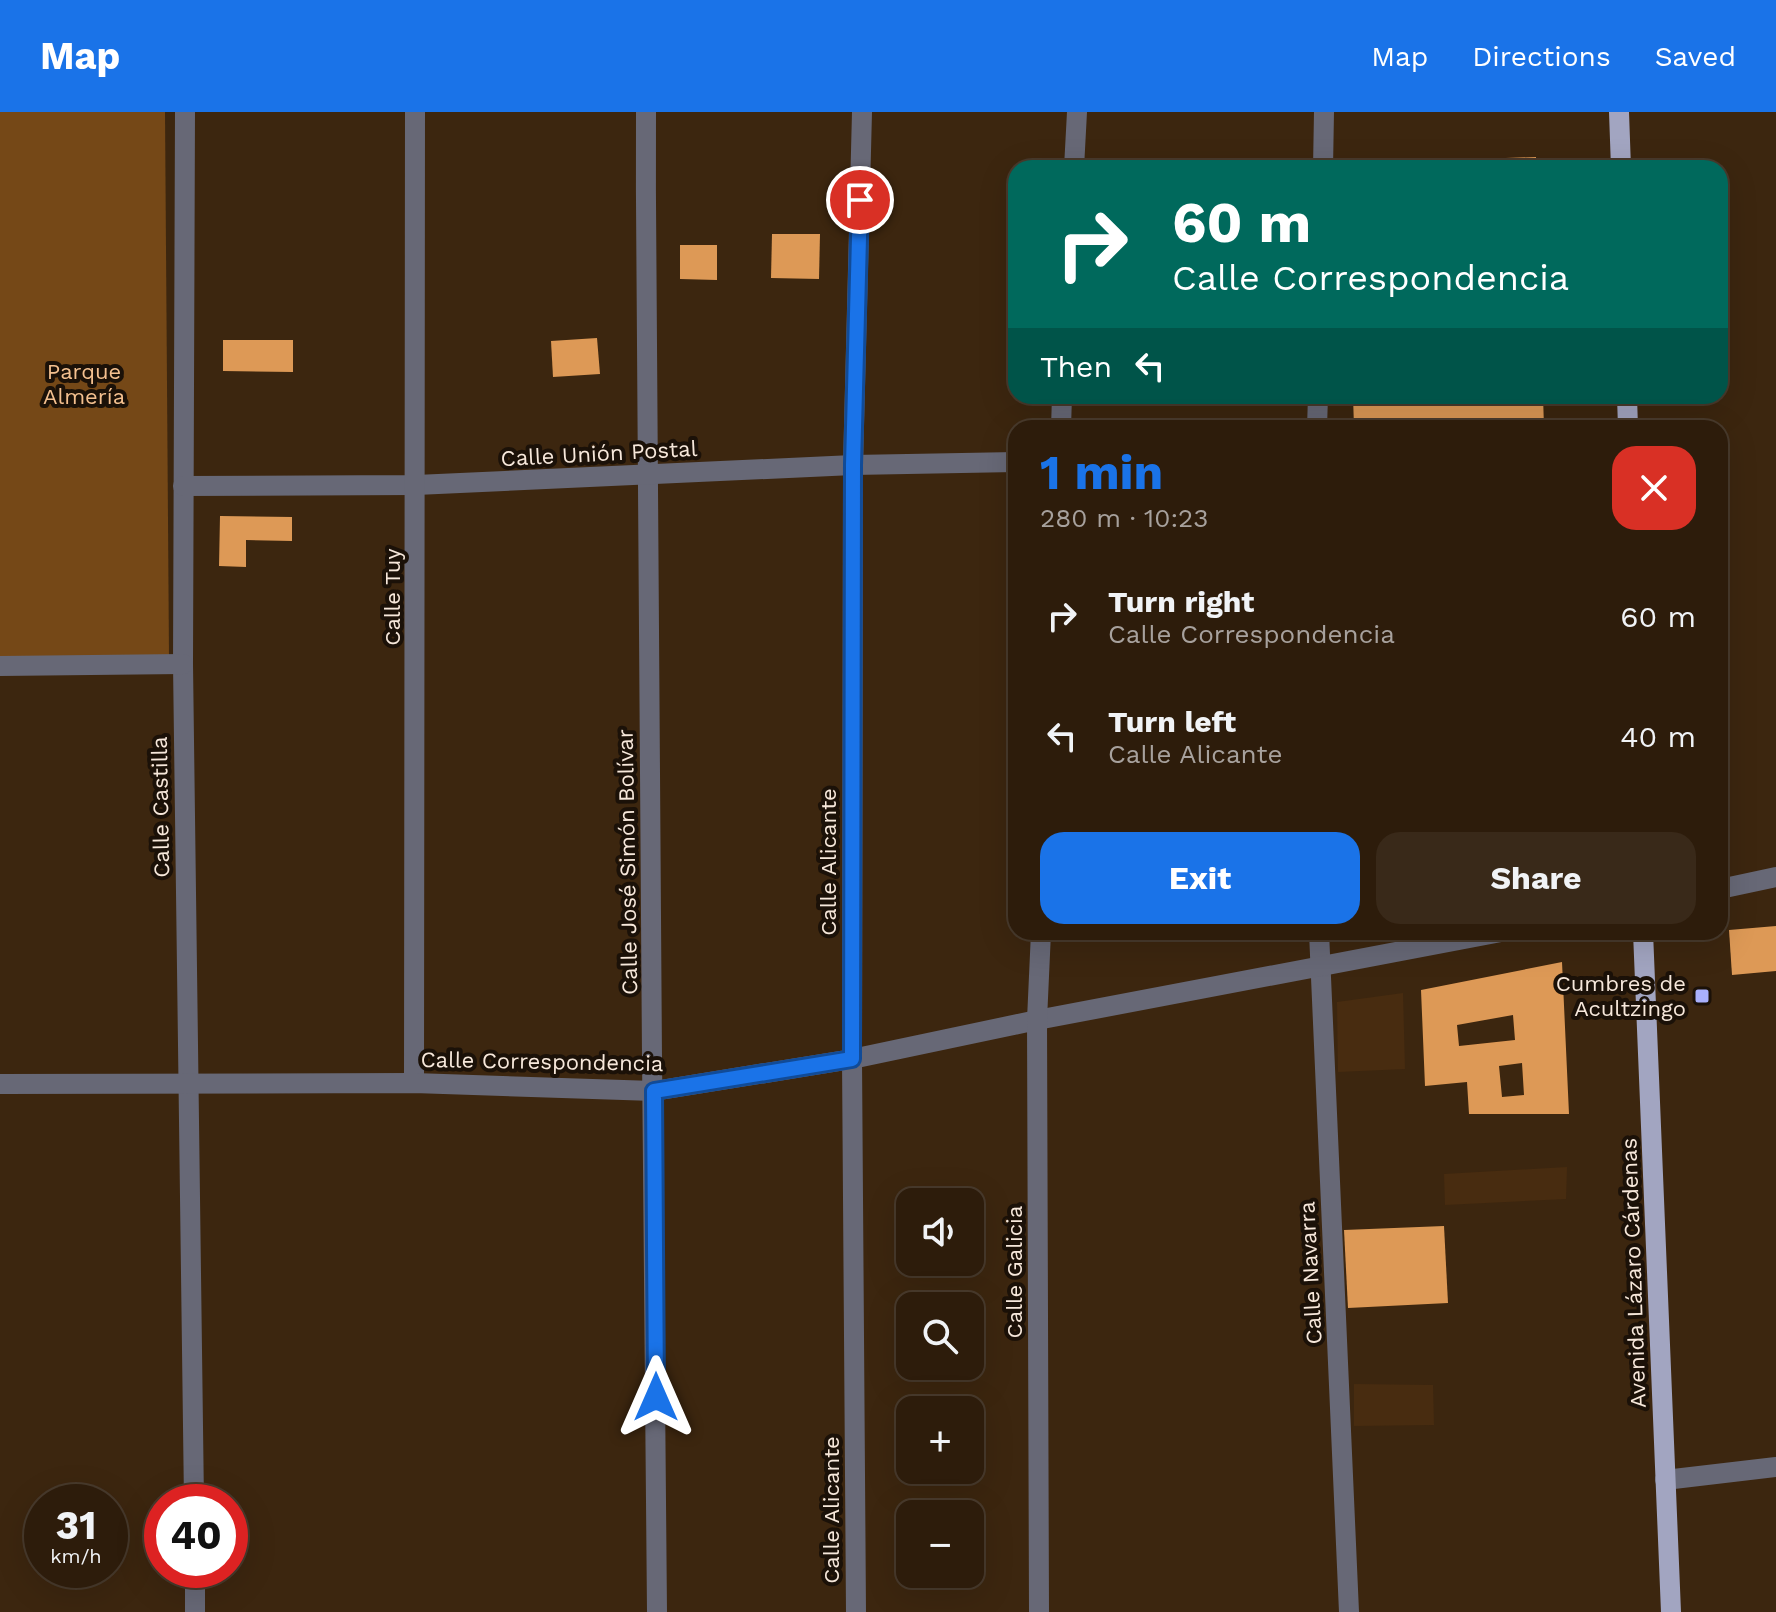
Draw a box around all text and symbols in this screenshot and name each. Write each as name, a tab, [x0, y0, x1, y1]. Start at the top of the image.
text: Map	[40, 34, 120, 78]
text: Map	[1371, 40, 1428, 73]
text: Directions	[1472, 40, 1611, 73]
text: Saved	[1655, 40, 1736, 73]
pin	[826, 166, 894, 234]
icon: arrive	[838, 178, 882, 222]
text: 60 m	[1172, 190, 1311, 256]
icon: right	[1040, 192, 1144, 296]
text: Calle Correspondencia	[1172, 257, 1569, 299]
icon: left	[1128, 344, 1172, 388]
text: Then	[1040, 349, 1112, 384]
park label: Parque Almería	[43, 359, 125, 409]
street label: Calle Unión Postal	[500, 436, 698, 471]
text: 1 min	[1040, 444, 1163, 501]
button: close	[1612, 446, 1696, 530]
text: 280 m · 10:23	[1040, 503, 1208, 533]
street label: Calle Tuy	[380, 548, 405, 646]
text: Turn right	[1108, 584, 1254, 619]
icon: right	[1040, 594, 1084, 638]
text: 60 m	[1620, 599, 1696, 634]
text: Calle Correspondencia	[1108, 619, 1395, 649]
text: Turn left	[1108, 704, 1236, 739]
icon: left	[1040, 714, 1084, 758]
text: 40 m	[1620, 719, 1696, 754]
street label: Calle José Simón Bolívar	[613, 729, 642, 995]
street label: Calle Castilla	[147, 736, 174, 878]
text: Calle Alicante	[1108, 739, 1282, 769]
street label: Calle Alicante	[816, 788, 841, 936]
button: Exit	[1040, 832, 1360, 924]
button: Share	[1376, 832, 1696, 924]
place label: Cumbres de Acultzingo	[1556, 971, 1686, 1021]
marker: Cumbres de Acultzingo	[1693, 987, 1711, 1005]
street label: Calle Correspondencia	[420, 1047, 664, 1076]
street label: Avenida Lázaro Cárdenas	[1616, 1138, 1651, 1408]
map controls	[896, 1188, 984, 1588]
button: sound	[896, 1188, 984, 1276]
street label: Calle Navarra	[1294, 1201, 1327, 1345]
street label: Calle Galicia	[1002, 1206, 1027, 1338]
button: search	[896, 1292, 984, 1380]
position arrow	[614, 1355, 698, 1439]
button: +	[896, 1396, 984, 1484]
street label: Calle Alicante	[819, 1436, 844, 1584]
speed limit sign: 40	[144, 1484, 248, 1588]
button: −	[896, 1500, 984, 1588]
text: 31	[56, 1502, 96, 1549]
text: km/h	[50, 1544, 102, 1568]

